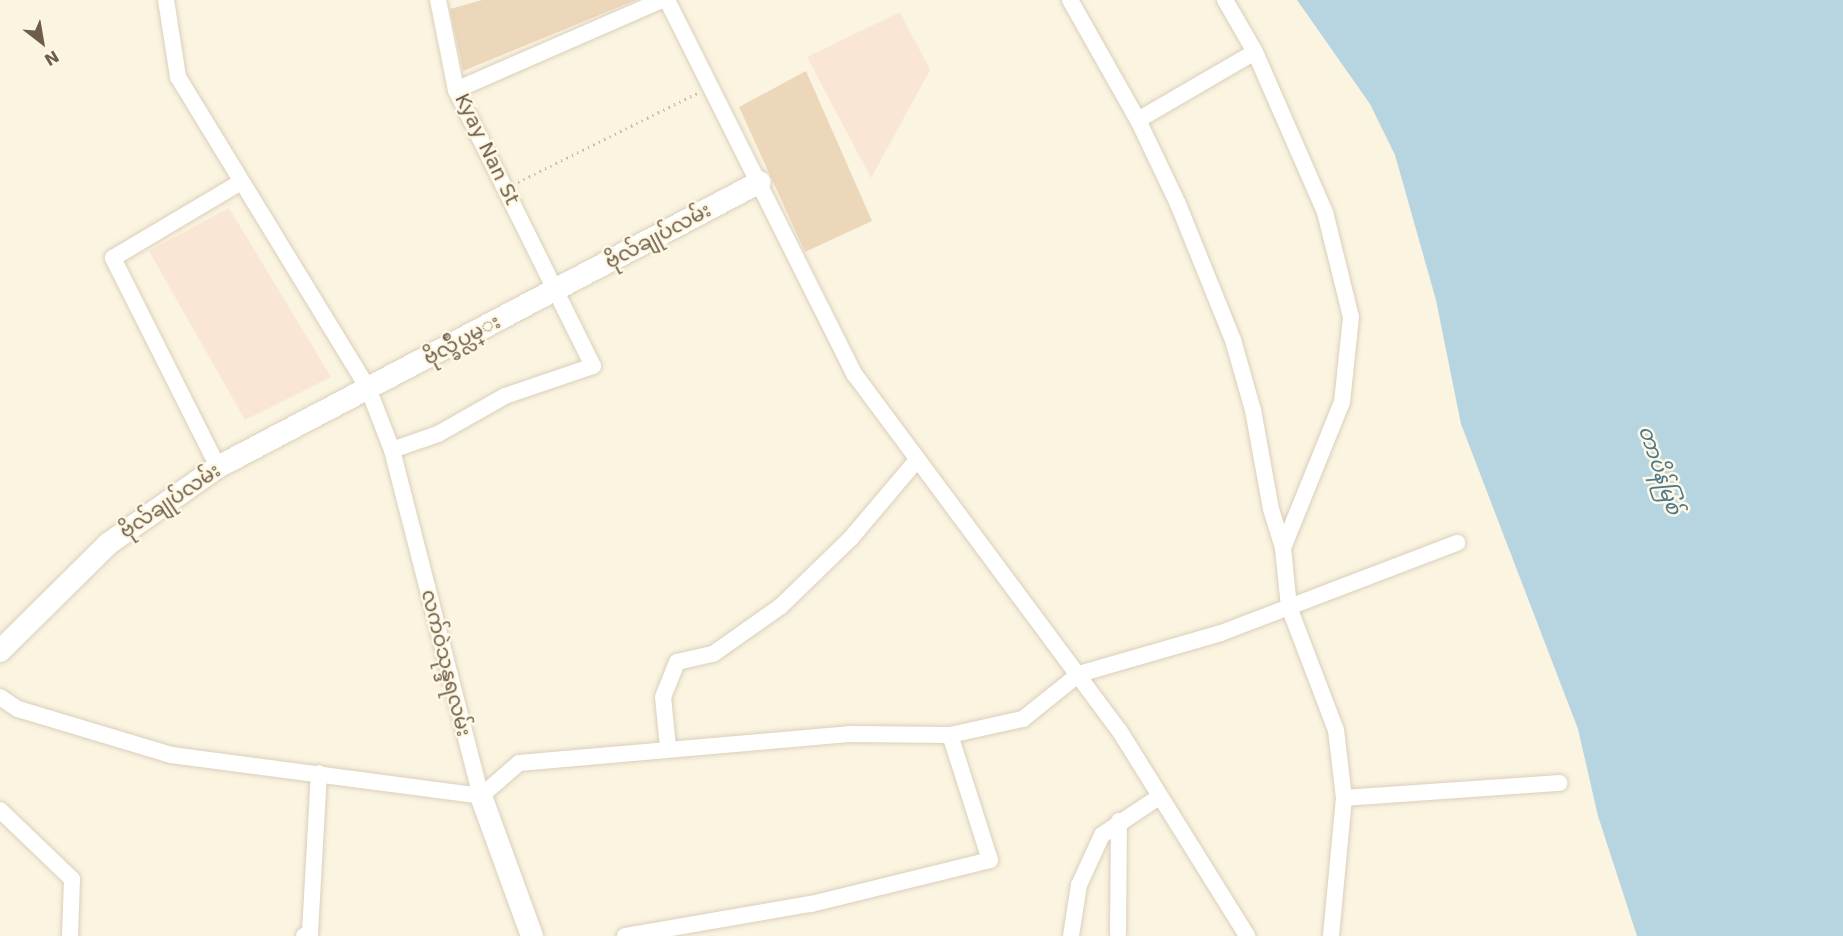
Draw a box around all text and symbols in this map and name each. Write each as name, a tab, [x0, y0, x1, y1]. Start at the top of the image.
north arrow	[12, 12, 72, 72]
text: N	[41, 46, 62, 69]
street label: Kyay Nan St	[450, 89, 524, 209]
street label: ဗိုလ်ချုပ်လမ်း	[601, 198, 715, 274]
street label: ဗိုလ္ခ်ဳပ္လမ္း	[419, 310, 505, 370]
water label: တာပိန်မြစ်	[1633, 422, 1687, 518]
street label: ဗိုလ်ချုပ်လမ်း	[115, 459, 225, 543]
street label: လက်ဝဲသုန္ဒရလမ်း	[416, 587, 476, 739]

